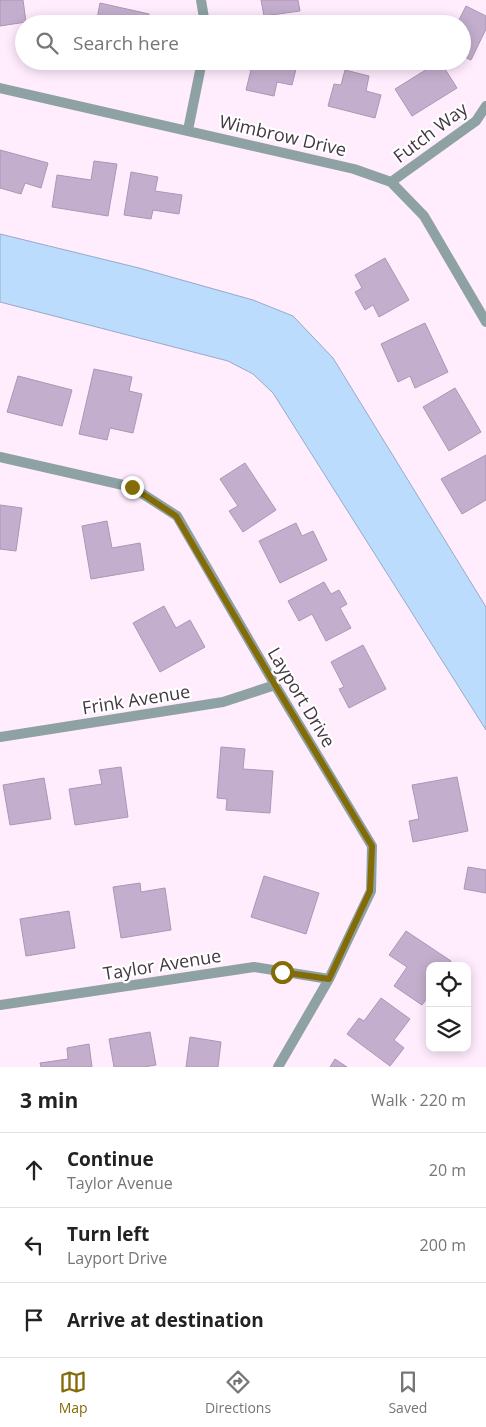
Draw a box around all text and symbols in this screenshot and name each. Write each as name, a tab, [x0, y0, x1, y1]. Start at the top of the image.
search box	[15, 15, 471, 70]
icon: search	[33, 29, 61, 57]
text: Search here	[73, 30, 179, 56]
street label: Futch Way	[388, 96, 473, 168]
street label: Wimbrow Drive	[217, 109, 349, 161]
route end	[121, 476, 144, 499]
street label: Layport Drive	[263, 642, 341, 752]
street label: Frink Avenue	[80, 679, 192, 719]
street label: Taylor Avenue	[101, 943, 223, 985]
route start	[271, 961, 294, 984]
map controls	[426, 962, 471, 1052]
button: locate	[426, 962, 471, 1007]
button: layers	[426, 1007, 471, 1052]
text: 3 min	[20, 1086, 78, 1114]
text: Walk · 220 m	[371, 1089, 466, 1111]
text: Continue	[67, 1146, 154, 1172]
icon: ahead	[20, 1156, 48, 1184]
text: 20 m	[429, 1159, 466, 1181]
text: Taylor Avenue	[67, 1172, 173, 1194]
text: Turn left	[67, 1221, 149, 1247]
icon: left	[20, 1231, 48, 1259]
text: 200 m	[420, 1234, 466, 1256]
text: Layport Drive	[67, 1247, 167, 1269]
icon: arrive	[20, 1306, 48, 1334]
text: Arrive at destination	[67, 1307, 264, 1333]
tab: Map	[59, 1368, 88, 1417]
tab: Directions	[205, 1368, 271, 1417]
tab: Saved	[388, 1368, 427, 1417]

